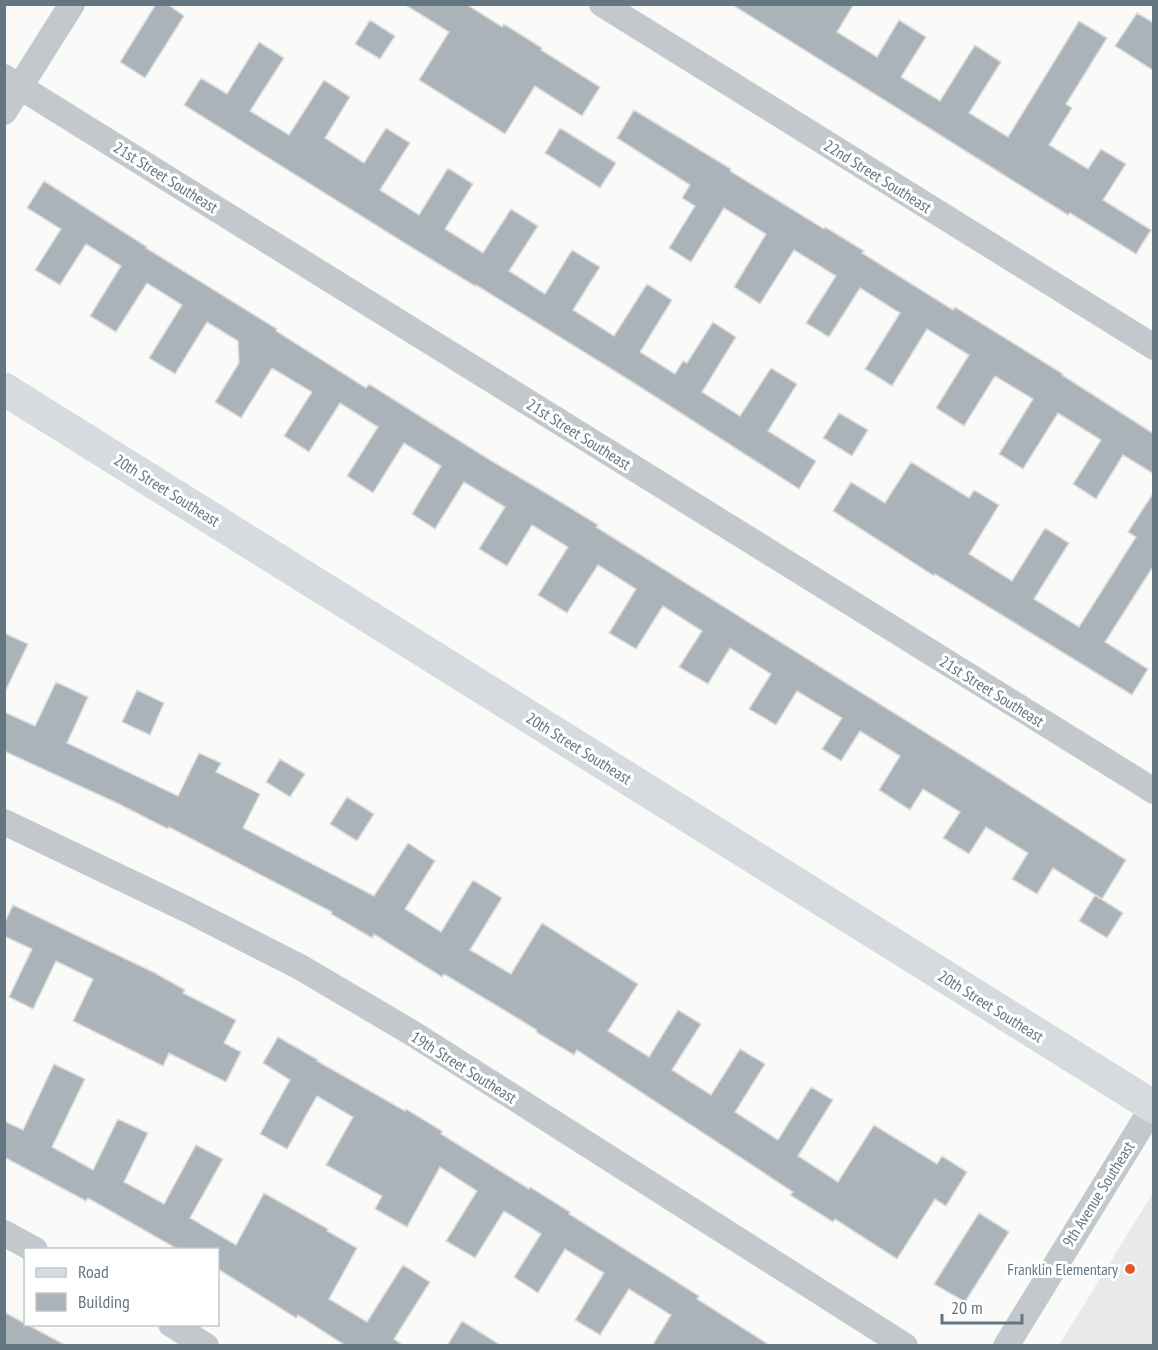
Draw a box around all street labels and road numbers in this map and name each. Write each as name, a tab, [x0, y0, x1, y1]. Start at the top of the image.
street label: 22nd Street Southeast	[820, 135, 936, 217]
street label: 21st Street Southeast	[110, 137, 222, 217]
street label: 21st Street Southeast	[523, 394, 635, 474]
street label: 20th Street Southeast	[111, 450, 224, 531]
street label: 21st Street Southeast	[936, 651, 1048, 731]
street label: 20th Street Southeast	[523, 708, 636, 789]
street label: 20th Street Southeast	[935, 966, 1048, 1047]
street label: 19th Street Southeast	[408, 1027, 521, 1108]
street label: 9th Avenue Southeast	[1058, 1137, 1139, 1250]

